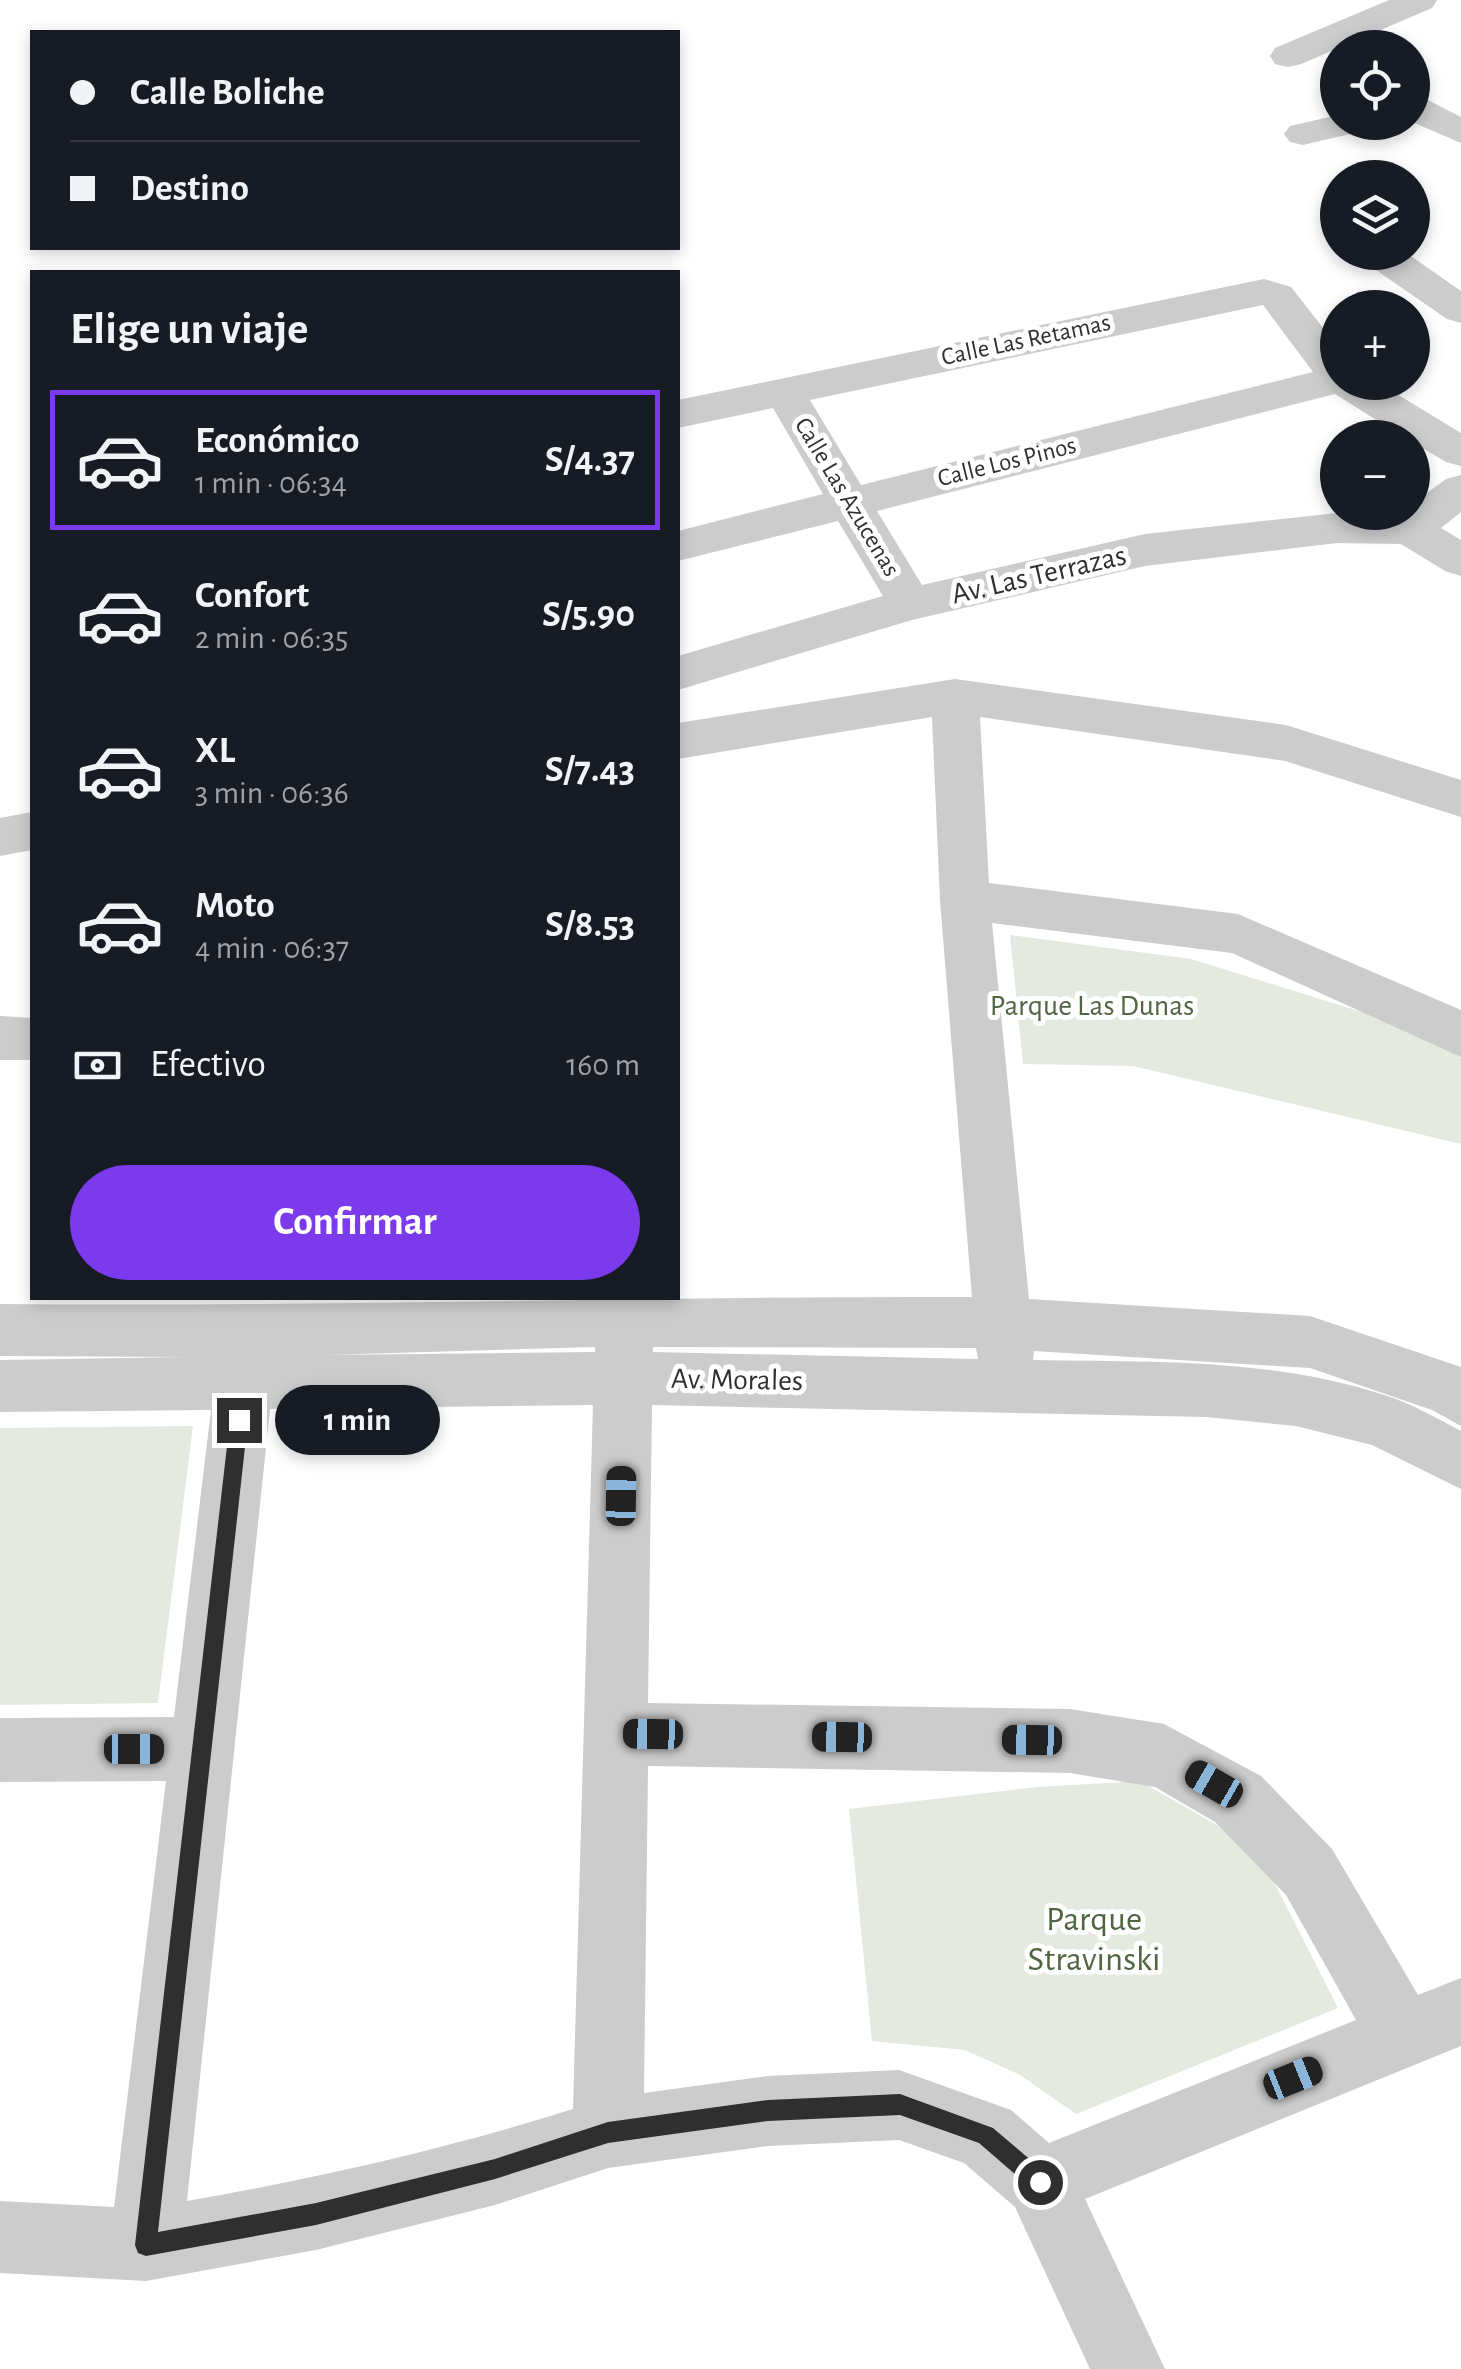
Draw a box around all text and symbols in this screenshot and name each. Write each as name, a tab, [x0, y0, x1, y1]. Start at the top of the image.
map controls	[1320, 30, 1430, 530]
button: locate	[1320, 30, 1430, 140]
text: Calle Boliche	[130, 74, 325, 112]
button: layers	[1320, 160, 1430, 270]
text: Destino	[130, 170, 249, 208]
button: +	[1320, 290, 1430, 400]
text: Elige un viaje	[70, 307, 309, 352]
street label: Calle Las Retamas	[939, 310, 1113, 370]
street label: Calle Las Azucenas	[790, 413, 904, 581]
icon: car	[75, 415, 165, 505]
button: −	[1320, 420, 1430, 530]
text: Económico	[195, 422, 359, 460]
street label: Calle Los Pinos	[935, 433, 1079, 491]
text: S/4.37	[545, 441, 635, 479]
text: 1 min · 06:34	[195, 467, 347, 499]
street label: Av. Las Terrazas	[949, 540, 1129, 610]
icon: car	[75, 570, 165, 660]
text: Confort	[195, 577, 309, 615]
text: S/5.90	[542, 596, 635, 634]
text: 2 min · 06:35	[195, 622, 348, 654]
icon: car	[75, 725, 165, 815]
text: XL	[195, 732, 235, 770]
text: S/7.43	[545, 751, 635, 789]
text: 3 min · 06:36	[195, 777, 349, 809]
icon: car	[75, 880, 165, 970]
text: Moto	[195, 887, 275, 925]
text: S/8.53	[545, 906, 635, 944]
text: 4 min · 06:37	[195, 932, 349, 964]
park label: Parque Las Dunas	[990, 991, 1194, 1021]
icon: cash	[70, 1038, 125, 1093]
text: Efectivo	[150, 1046, 266, 1084]
text: 160 m	[566, 1049, 640, 1081]
button: Confirmar	[70, 1165, 640, 1280]
street label: Av. Morales	[671, 1364, 803, 1396]
callout: 1 min	[274, 1385, 439, 1455]
route end	[217, 1398, 262, 1443]
text: 1 min	[324, 1404, 391, 1436]
car	[605, 1466, 637, 1526]
car	[623, 1718, 683, 1750]
car	[812, 1721, 872, 1753]
car	[1002, 1724, 1062, 1756]
car	[104, 1734, 164, 1764]
car	[1181, 1756, 1247, 1812]
park label: Parque Stravinski	[1027, 1902, 1161, 1977]
car	[1260, 2053, 1326, 2103]
route start	[1018, 2160, 1063, 2205]

